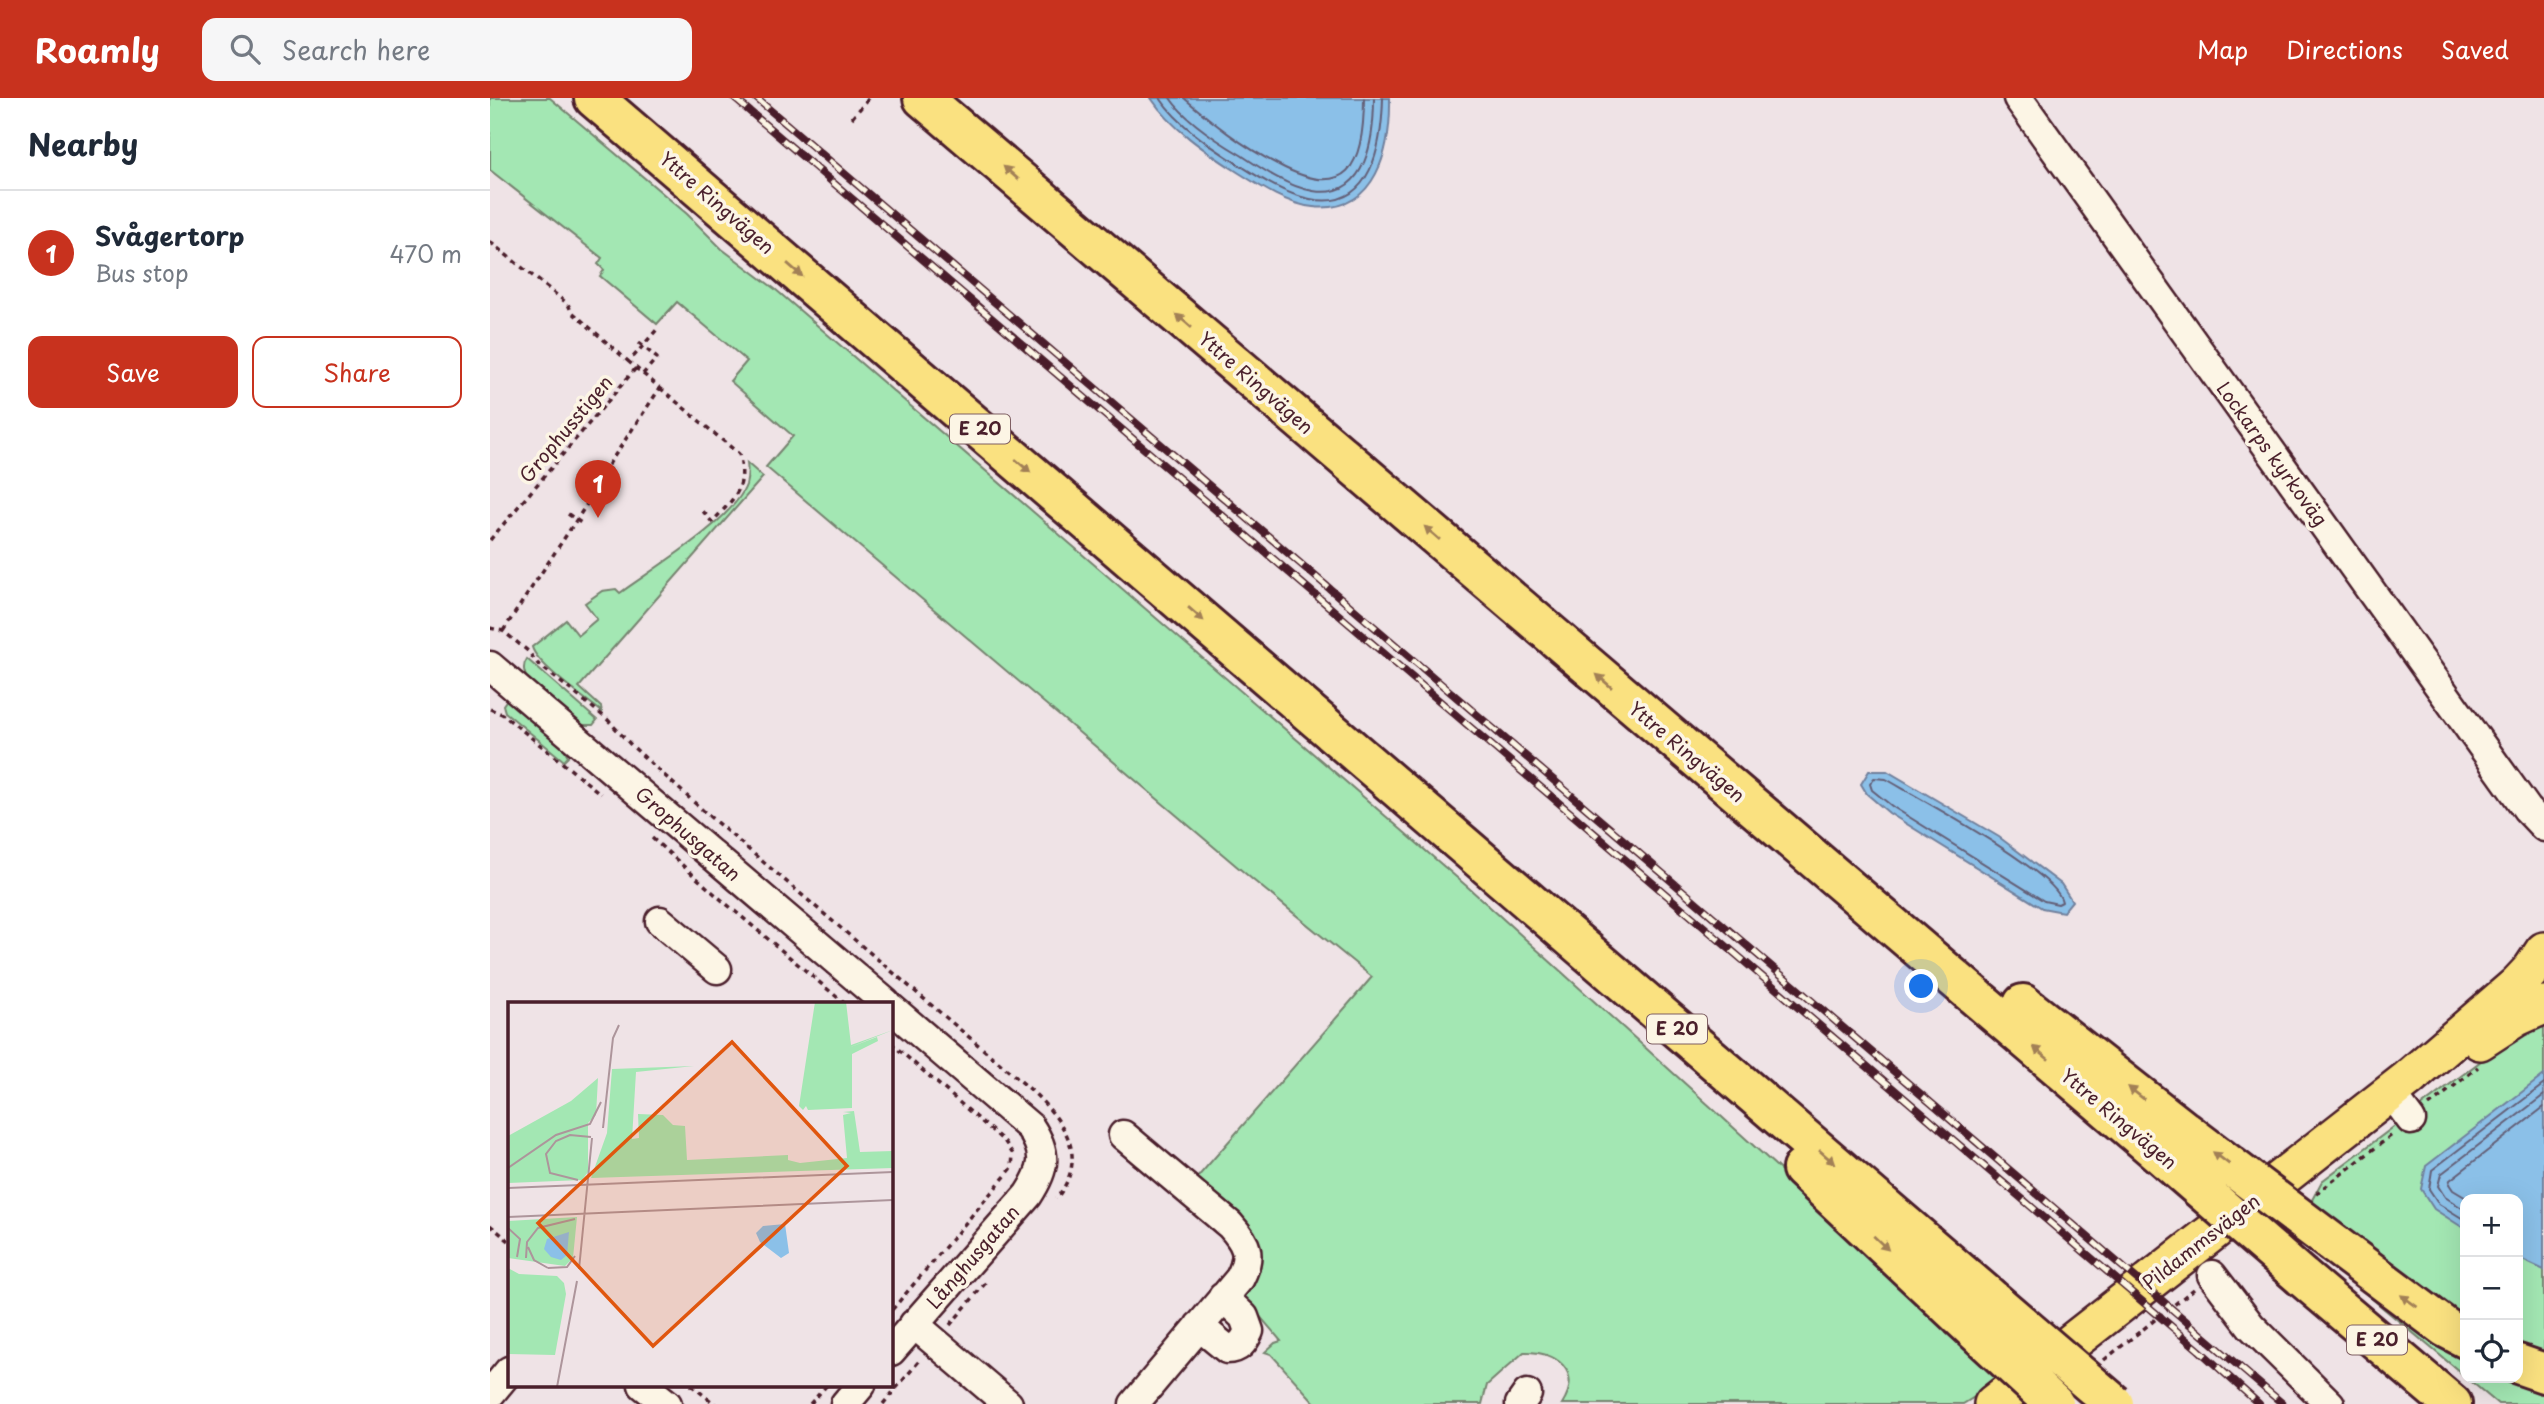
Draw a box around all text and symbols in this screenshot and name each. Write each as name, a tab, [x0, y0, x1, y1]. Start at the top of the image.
search box	[202, 18, 692, 81]
text: Roamly	[35, 24, 160, 74]
icon: search	[226, 30, 264, 68]
text: Search here	[282, 30, 430, 69]
text: Map	[2197, 31, 2248, 67]
text: Directions	[2286, 31, 2403, 67]
text: Saved	[2441, 31, 2509, 67]
text: Nearby	[28, 121, 138, 166]
street label: Yttre Ringvägen	[654, 144, 781, 260]
one-way arrow	[1003, 166, 1020, 181]
text: Svågertorp	[95, 216, 245, 255]
text: 1	[46, 236, 57, 271]
text: 470 m	[389, 236, 462, 271]
text: Bus stop	[95, 255, 189, 290]
one-way arrow	[786, 262, 803, 277]
one-way arrow	[1176, 314, 1193, 329]
street label: Yttre Ringvägen	[1193, 324, 1320, 440]
button: Save	[28, 336, 238, 408]
button: Share	[252, 336, 462, 408]
street label: Grophusstigen	[512, 369, 618, 488]
street label: Lockarps kyrkoväg	[2211, 375, 2335, 531]
road number: E 20	[950, 414, 1010, 444]
one-way arrow	[1014, 458, 1032, 474]
pin: 1	[575, 460, 621, 518]
one-way arrow	[1423, 526, 1440, 541]
one-way arrow	[1187, 606, 1205, 622]
one-way arrow	[1596, 674, 1613, 689]
street label: Yttre Ringvägen	[1624, 694, 1752, 808]
street label: Grophusgatan	[630, 779, 748, 887]
your location	[1904, 969, 1938, 1003]
inset map	[508, 1002, 892, 1386]
road number: E 20	[1647, 1014, 1707, 1044]
one-way arrow	[2033, 1046, 2050, 1061]
street label: Yttre Ringvägen	[2056, 1061, 2184, 1175]
one-way arrow	[2127, 1086, 2145, 1100]
one-way arrow	[1818, 1149, 1835, 1164]
one-way arrow	[2212, 1152, 2230, 1166]
street label: Pildammsvägen	[2136, 1186, 2265, 1296]
map controls	[2460, 1194, 2523, 1383]
button: +	[2460, 1194, 2523, 1257]
street label: Långhusgatan	[919, 1198, 1025, 1314]
one-way arrow	[1872, 1235, 1889, 1251]
button: −	[2460, 1257, 2523, 1320]
one-way arrow	[2400, 1293, 2418, 1308]
button: locate	[2460, 1320, 2523, 1383]
road number: E 20	[2347, 1325, 2407, 1354]

